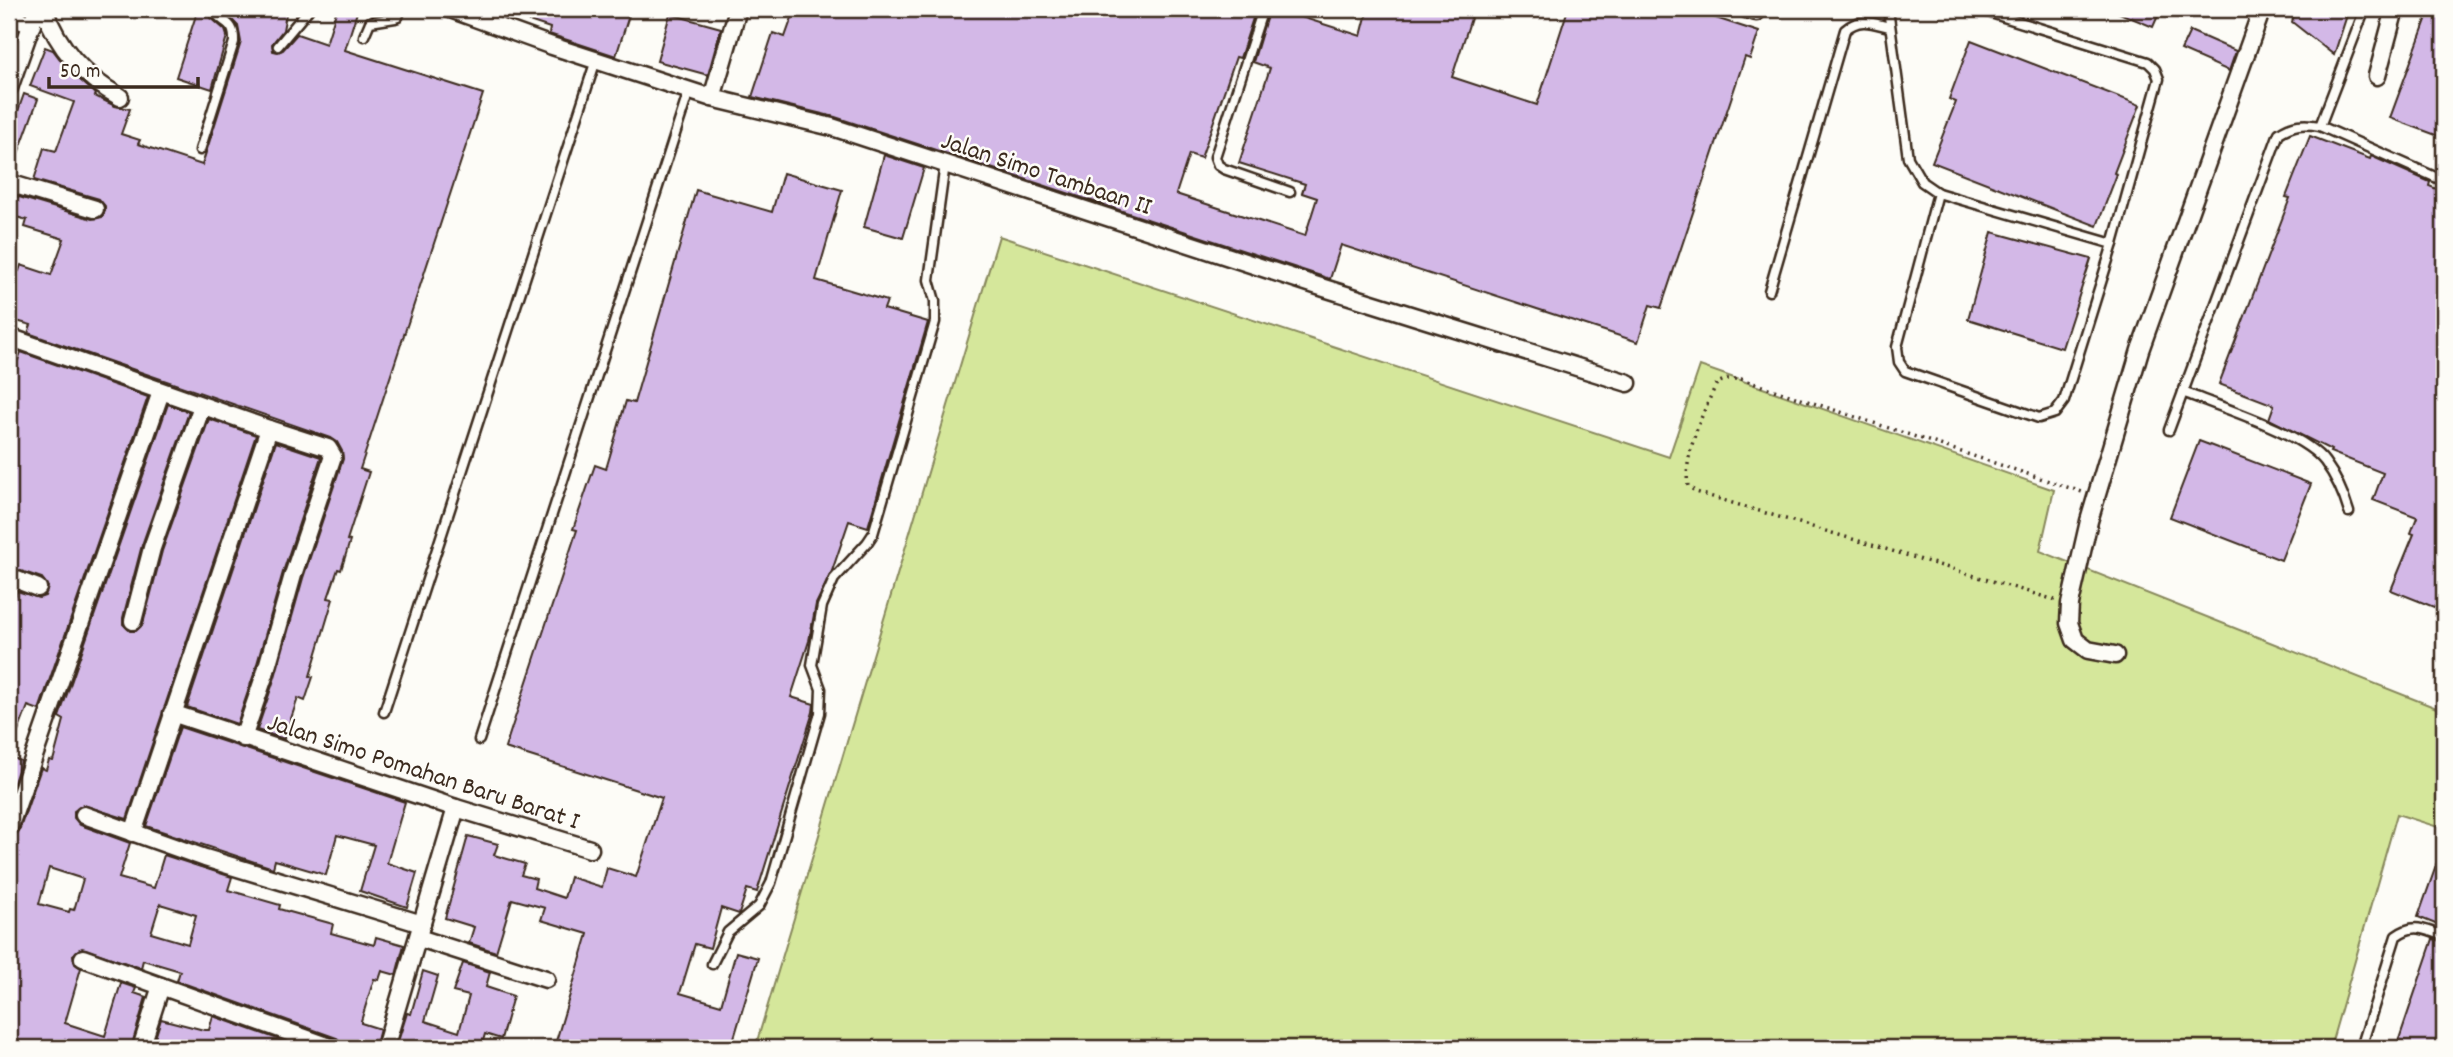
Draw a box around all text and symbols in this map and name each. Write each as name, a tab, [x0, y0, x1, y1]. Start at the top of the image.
scale bar	[49, 46, 198, 90]
text: 50 m	[60, 58, 100, 88]
street label: Jalan Simo Tambaan II	[936, 124, 1156, 227]
street label: Jalan Simo Pomahan Baru Barat I	[262, 705, 584, 841]

